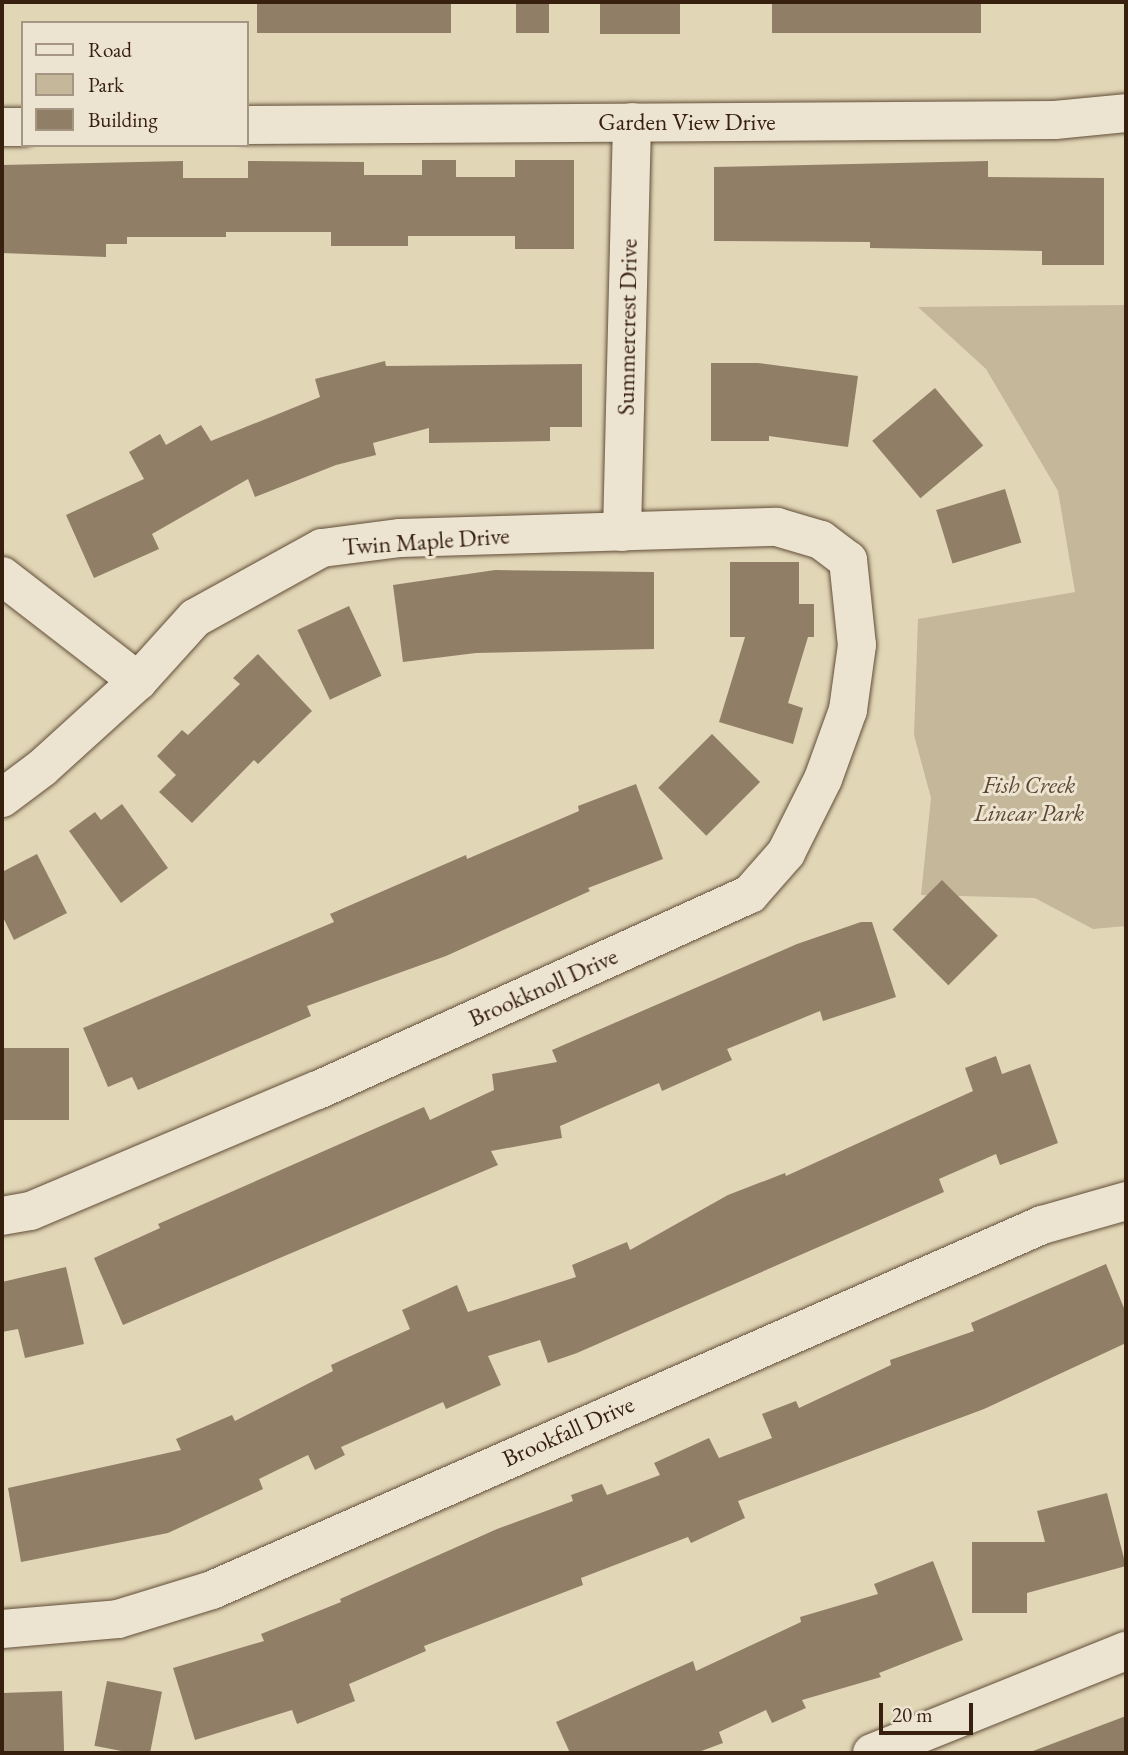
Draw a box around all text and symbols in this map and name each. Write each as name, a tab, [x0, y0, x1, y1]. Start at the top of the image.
legend	[21, 21, 248, 147]
text: Road	[88, 36, 132, 63]
text: Park	[88, 71, 124, 98]
text: Building	[88, 106, 158, 133]
street label: Garden View Drive	[598, 108, 776, 136]
street label: Summercrest Drive	[611, 238, 643, 416]
street label: Twin Maple Drive	[341, 521, 511, 561]
park label: Fish Creek Linear Park	[974, 771, 1084, 827]
street label: Brookknoll Drive	[464, 941, 622, 1033]
street label: Brookfall Drive	[498, 1389, 638, 1473]
scale bar	[883, 1688, 978, 1732]
text: 20 m	[892, 1701, 933, 1728]

